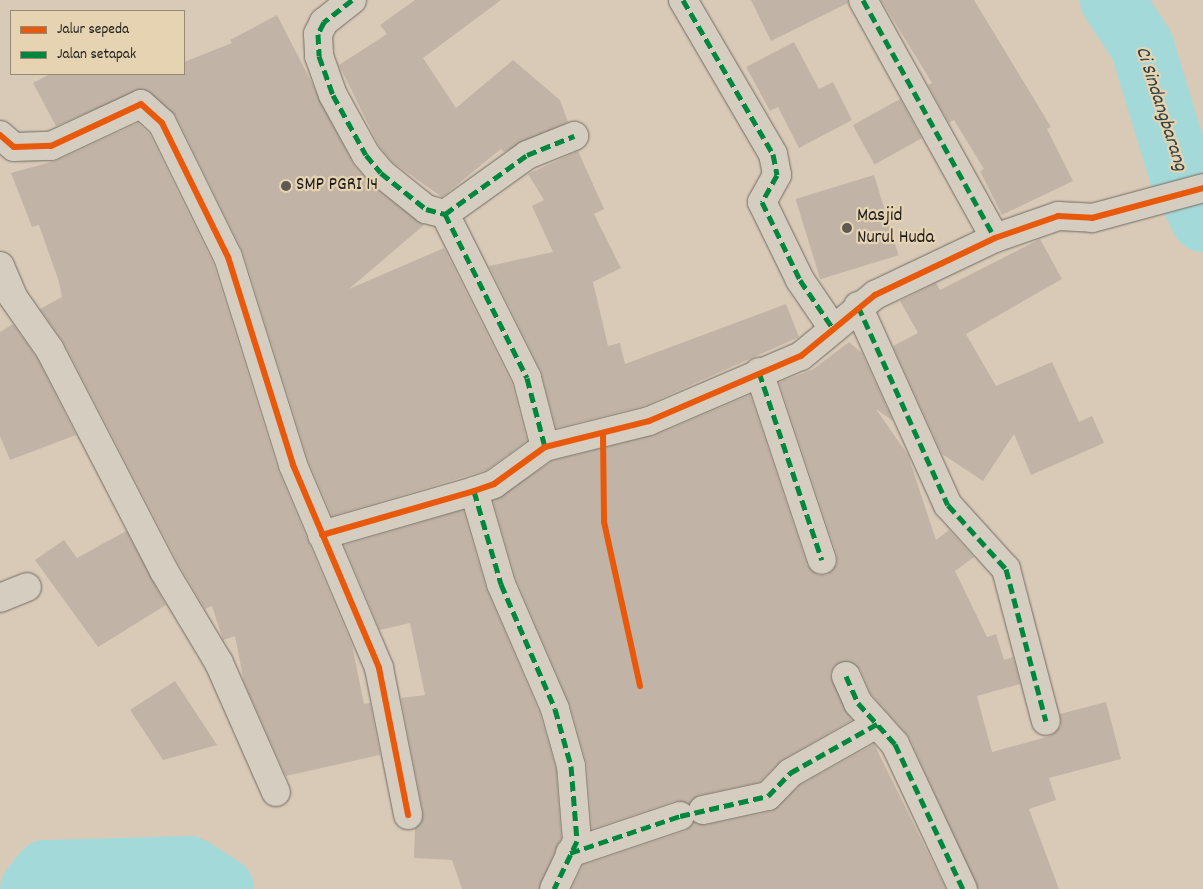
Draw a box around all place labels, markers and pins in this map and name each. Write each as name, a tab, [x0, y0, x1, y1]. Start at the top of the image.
place label: SMP PGRI 14	[296, 175, 378, 197]
marker: SMP PGRI 14	[280, 180, 292, 192]
place label: Masjid Nurul Huda	[857, 206, 934, 250]
marker: Masjid Nurul Huda	[841, 222, 853, 234]

